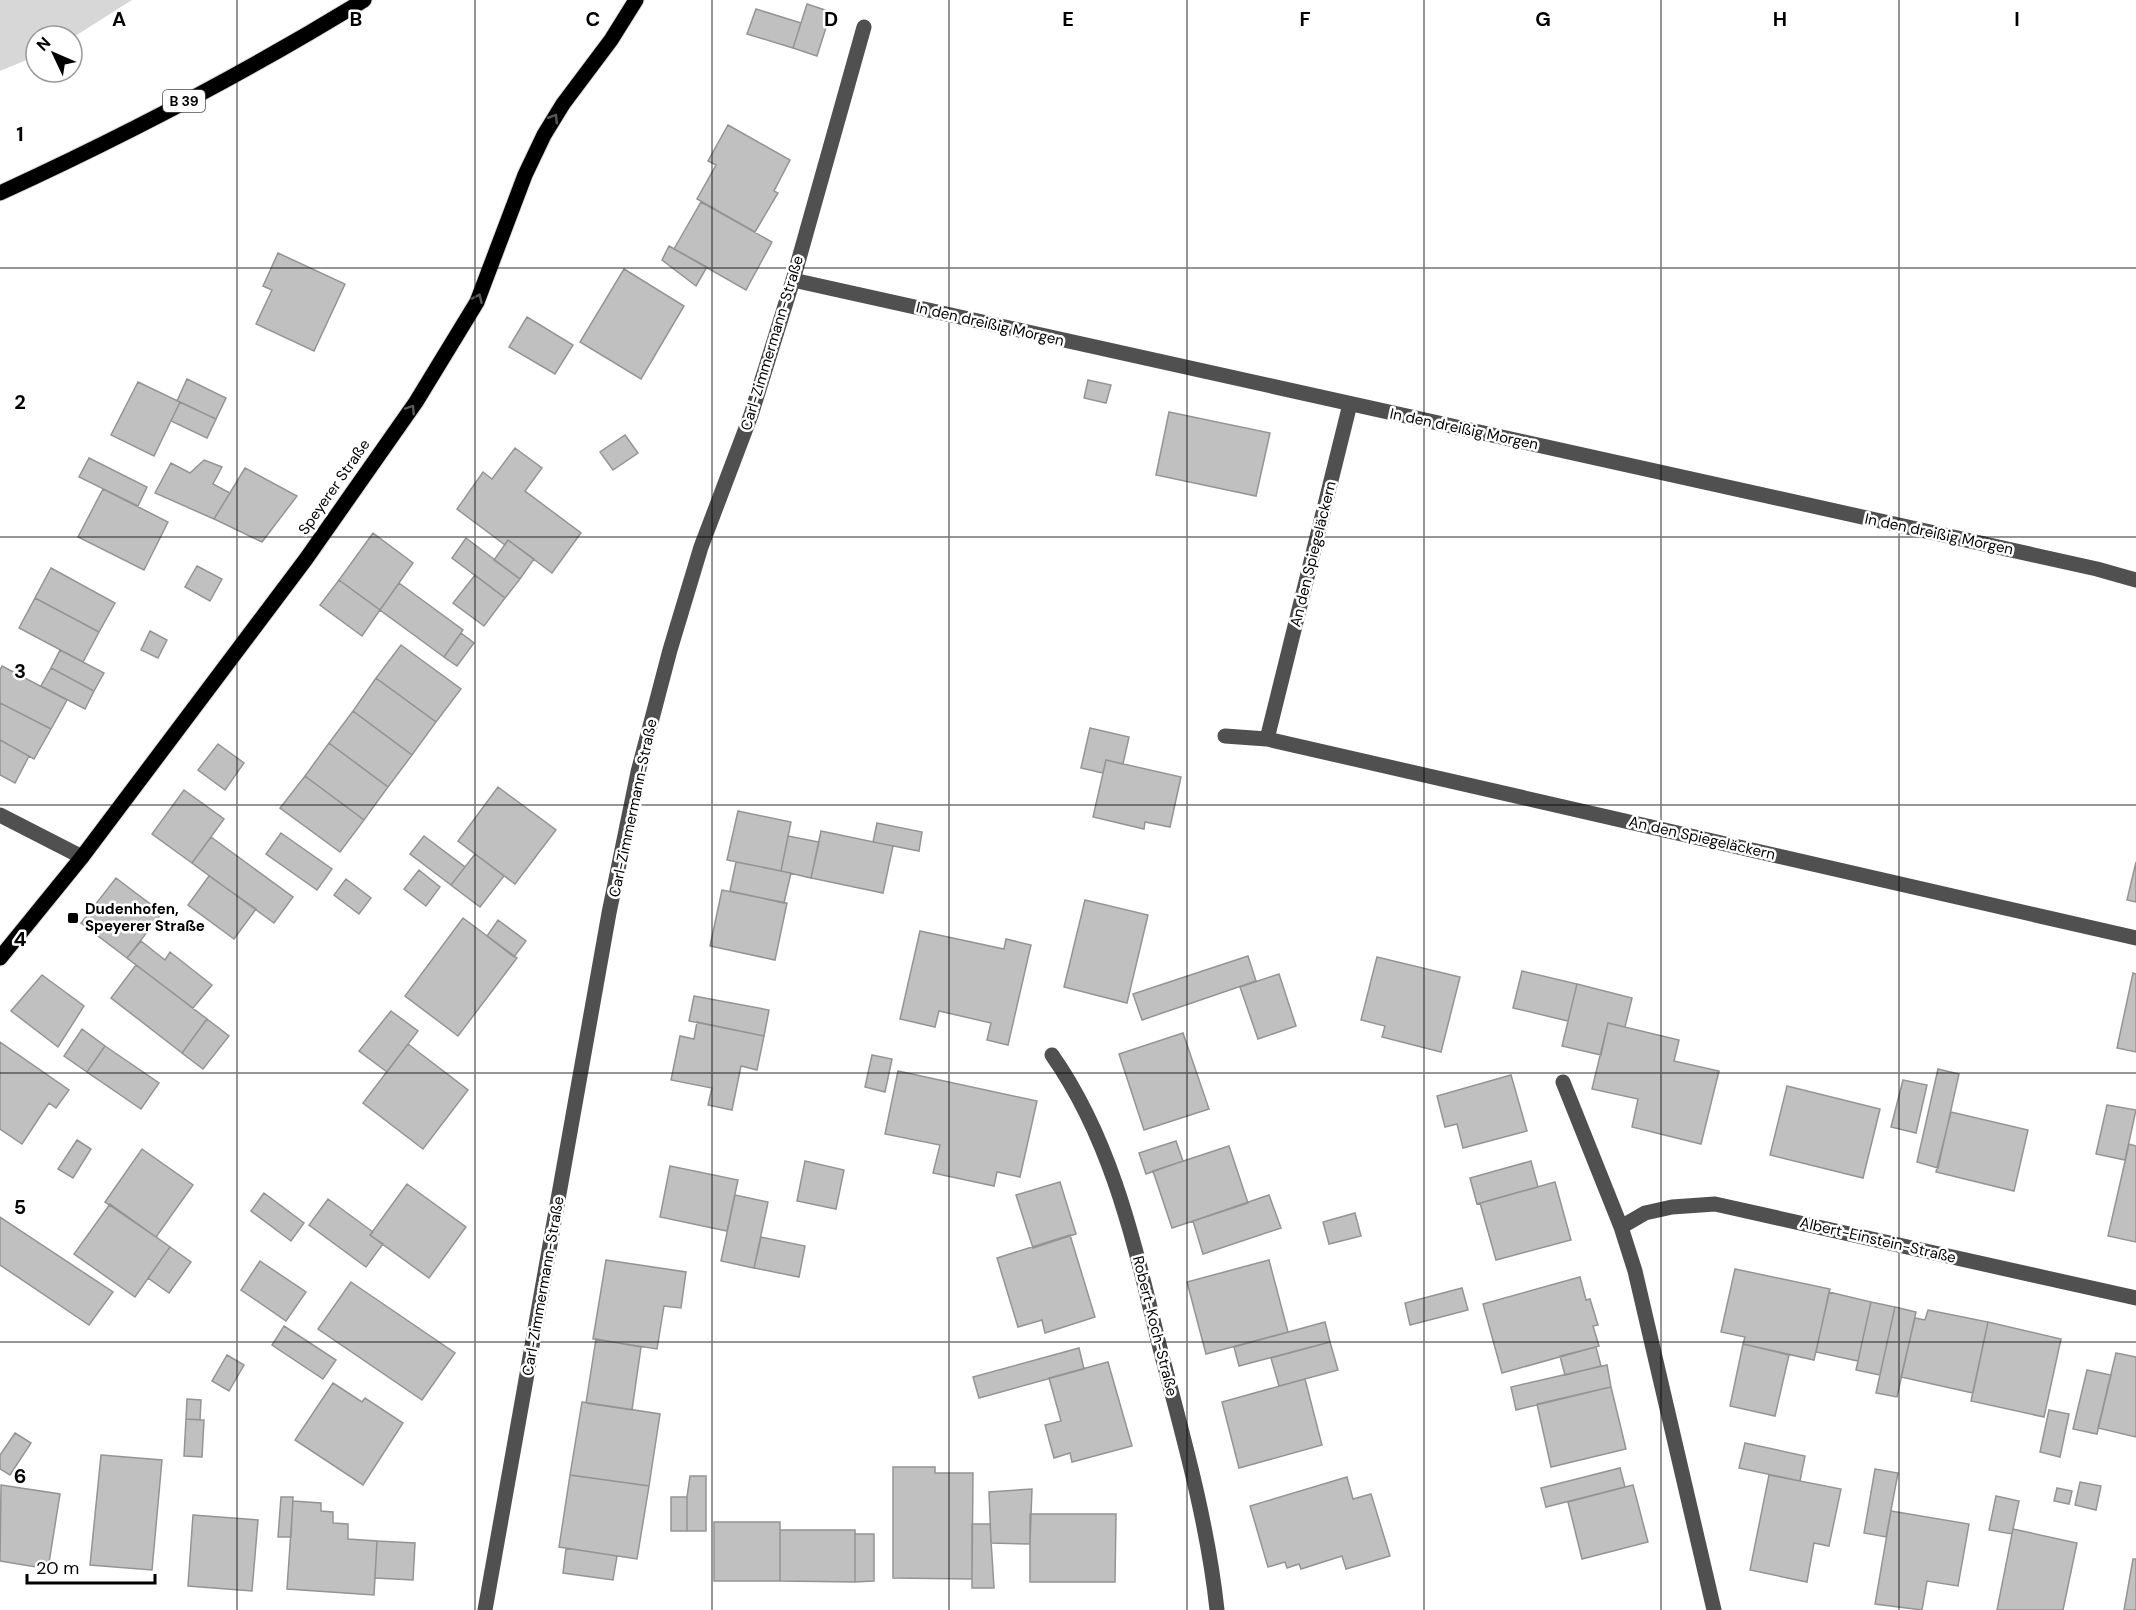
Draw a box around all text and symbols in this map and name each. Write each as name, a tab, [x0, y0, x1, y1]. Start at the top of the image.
text: A	[112, 6, 126, 32]
text: B	[350, 6, 362, 32]
text: C	[586, 6, 600, 32]
text: D	[824, 6, 838, 32]
text: E	[1062, 6, 1074, 32]
text: F	[1299, 6, 1311, 32]
text: G	[1535, 6, 1551, 32]
text: H	[1773, 6, 1787, 32]
text: I	[2014, 6, 2020, 32]
north arrow	[24, 24, 84, 84]
text: N	[32, 32, 55, 55]
road number: B 39	[163, 90, 205, 112]
one-way arrow	[546, 114, 557, 125]
text: 1	[16, 121, 24, 147]
street label: Carl-Zimmermann-Straße	[736, 253, 808, 433]
one-way arrow	[471, 293, 483, 304]
street label: In den dreißig Morgen	[914, 297, 1066, 351]
text: 2	[14, 389, 26, 415]
street label: In den dreißig Morgen	[1388, 403, 1540, 455]
one-way arrow	[404, 404, 415, 415]
street label: Speyerer Straße	[294, 435, 374, 539]
street label: An den Spiegeläckern	[1285, 479, 1341, 629]
street label: In den dreißig Morgen	[1863, 508, 2015, 560]
text: 3	[14, 658, 26, 684]
street label: Carl-Zimmermann-Straße	[604, 717, 662, 899]
street label: An den Spiegeläckern	[1627, 811, 1777, 865]
place label: Dudenhofen, Speyerer Straße	[85, 899, 205, 936]
marker: Dudenhofen, Speyerer Straße	[66, 911, 80, 925]
text: 4	[14, 926, 27, 952]
text: 5	[14, 1194, 26, 1220]
street label: Carl-Zimmermann-Straße	[517, 1195, 569, 1377]
street label: Albert-Einstein-Straße	[1798, 1212, 1958, 1268]
street label: Robert-Koch-Straße	[1128, 1254, 1182, 1398]
text: 6	[14, 1463, 26, 1489]
scale bar	[27, 1547, 154, 1585]
text: 20 m	[36, 1556, 79, 1580]

